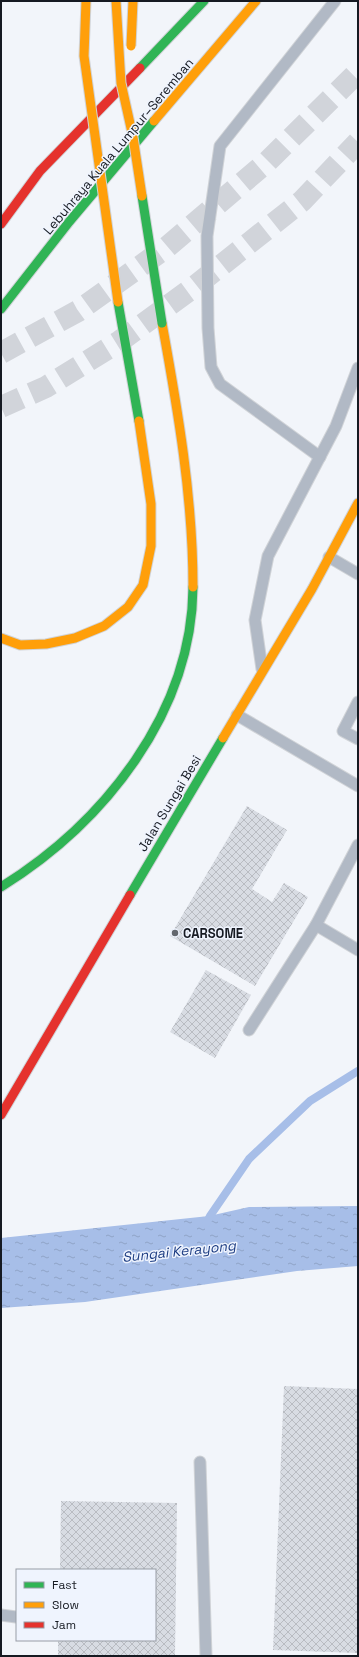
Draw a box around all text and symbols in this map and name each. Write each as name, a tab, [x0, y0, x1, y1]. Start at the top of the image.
street label: Lebuhraya Kuala Lumpur–Seremban	[40, 55, 197, 238]
street label: Jalan Sungai Besi	[134, 752, 205, 855]
place label: CARSOME	[183, 925, 243, 942]
marker: CARSOME	[170, 928, 180, 938]
water label: Sungai Kerayong	[121, 1236, 238, 1266]
legend	[16, 1569, 156, 1641]
text: Fast	[52, 1577, 77, 1593]
text: Slow	[52, 1597, 79, 1613]
text: Jam	[52, 1617, 76, 1633]

